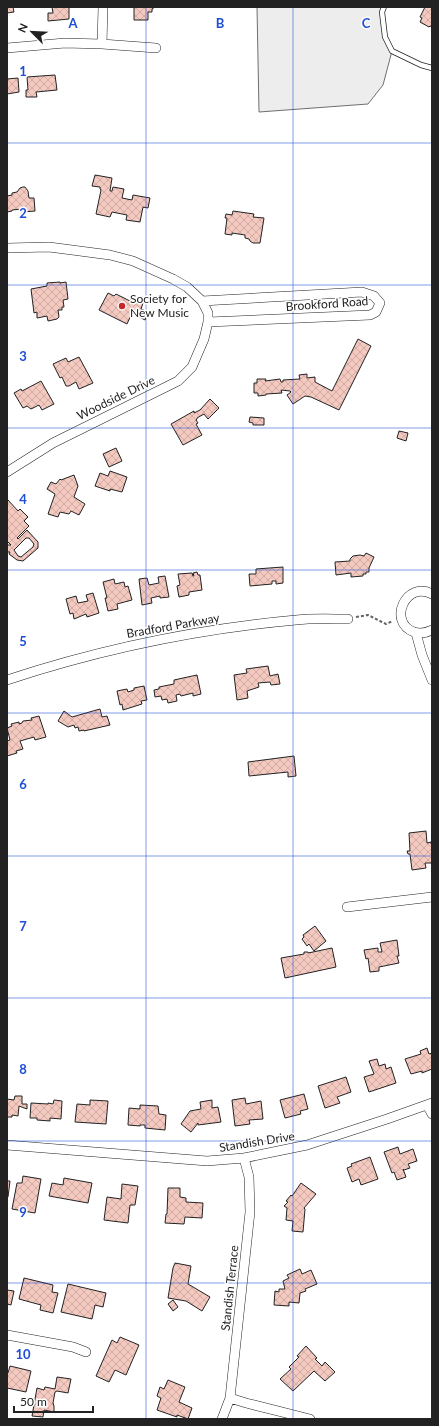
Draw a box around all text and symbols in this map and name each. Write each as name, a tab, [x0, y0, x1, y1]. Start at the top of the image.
north arrow	[12, 12, 52, 52]
text: A	[67, 15, 78, 31]
text: B	[216, 15, 225, 31]
text: C	[362, 15, 371, 31]
text: N	[15, 21, 30, 34]
text: 1	[19, 63, 27, 79]
text: 2	[19, 205, 27, 221]
place label: Society for New Music	[130, 291, 189, 320]
street label: Brookford Road	[285, 293, 369, 314]
marker: Society for New Music	[117, 301, 127, 311]
text: 3	[19, 348, 27, 364]
street label: Woodside Drive	[74, 372, 157, 423]
text: 4	[19, 491, 27, 507]
street label: Bradford Parkway	[125, 610, 221, 641]
text: 5	[19, 633, 27, 649]
text: 6	[19, 776, 27, 792]
text: 7	[19, 918, 27, 934]
text: 8	[19, 1061, 27, 1077]
street label: Standish Drive	[218, 1128, 296, 1155]
text: 9	[19, 1204, 27, 1220]
street label: Standish Terrace	[218, 1244, 241, 1331]
text: 10	[15, 1346, 31, 1362]
scale bar	[14, 1388, 93, 1414]
text: 50 m	[20, 1394, 47, 1409]

